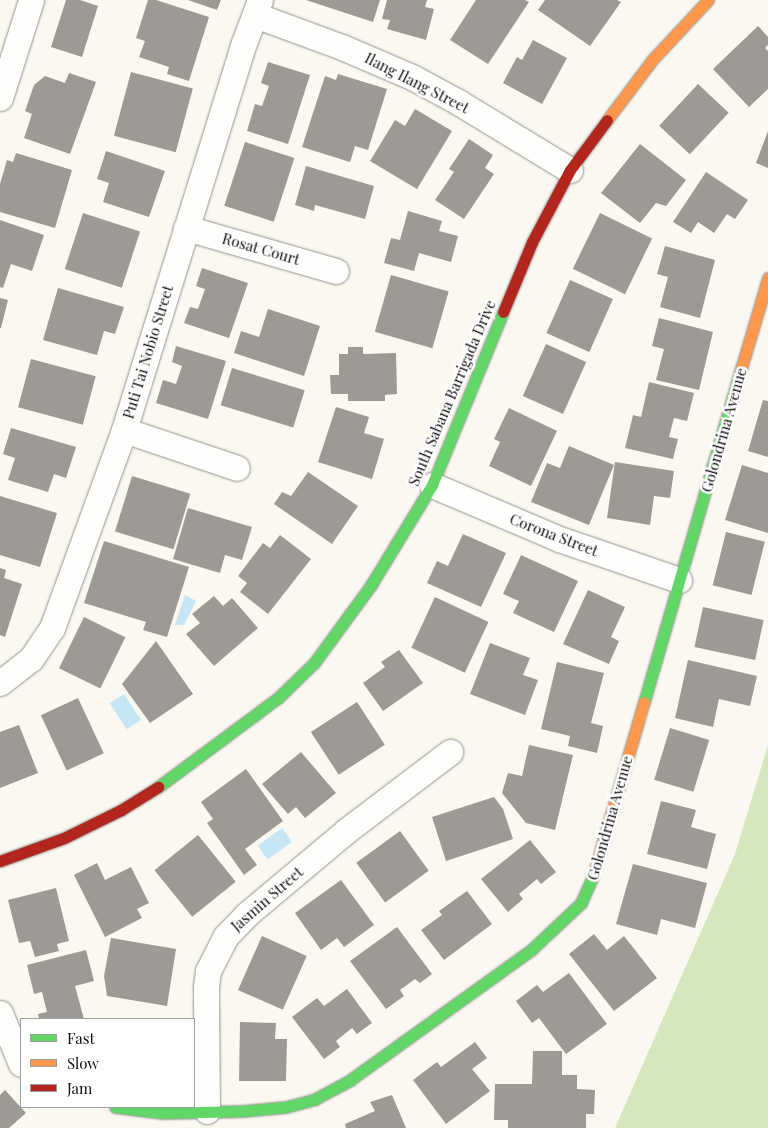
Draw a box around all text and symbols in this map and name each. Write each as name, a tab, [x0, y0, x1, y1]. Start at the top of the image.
street label: Ilang Ilang Street	[362, 49, 472, 117]
street label: Rosat Court	[220, 229, 302, 269]
street label: Puti Tai Nobio Street	[119, 283, 177, 421]
street label: South Sabana Barrigada Drive	[404, 297, 500, 489]
street label: Golondrina Avenue	[698, 365, 750, 495]
street label: Corona Street	[507, 510, 601, 560]
street label: Golondrina Avenue	[584, 753, 636, 883]
street label: Jasmin Street	[227, 863, 307, 935]
legend	[20, 1018, 195, 1108]
text: Fast	[67, 1028, 95, 1048]
text: Slow	[67, 1053, 99, 1073]
text: Jam	[67, 1078, 92, 1098]

